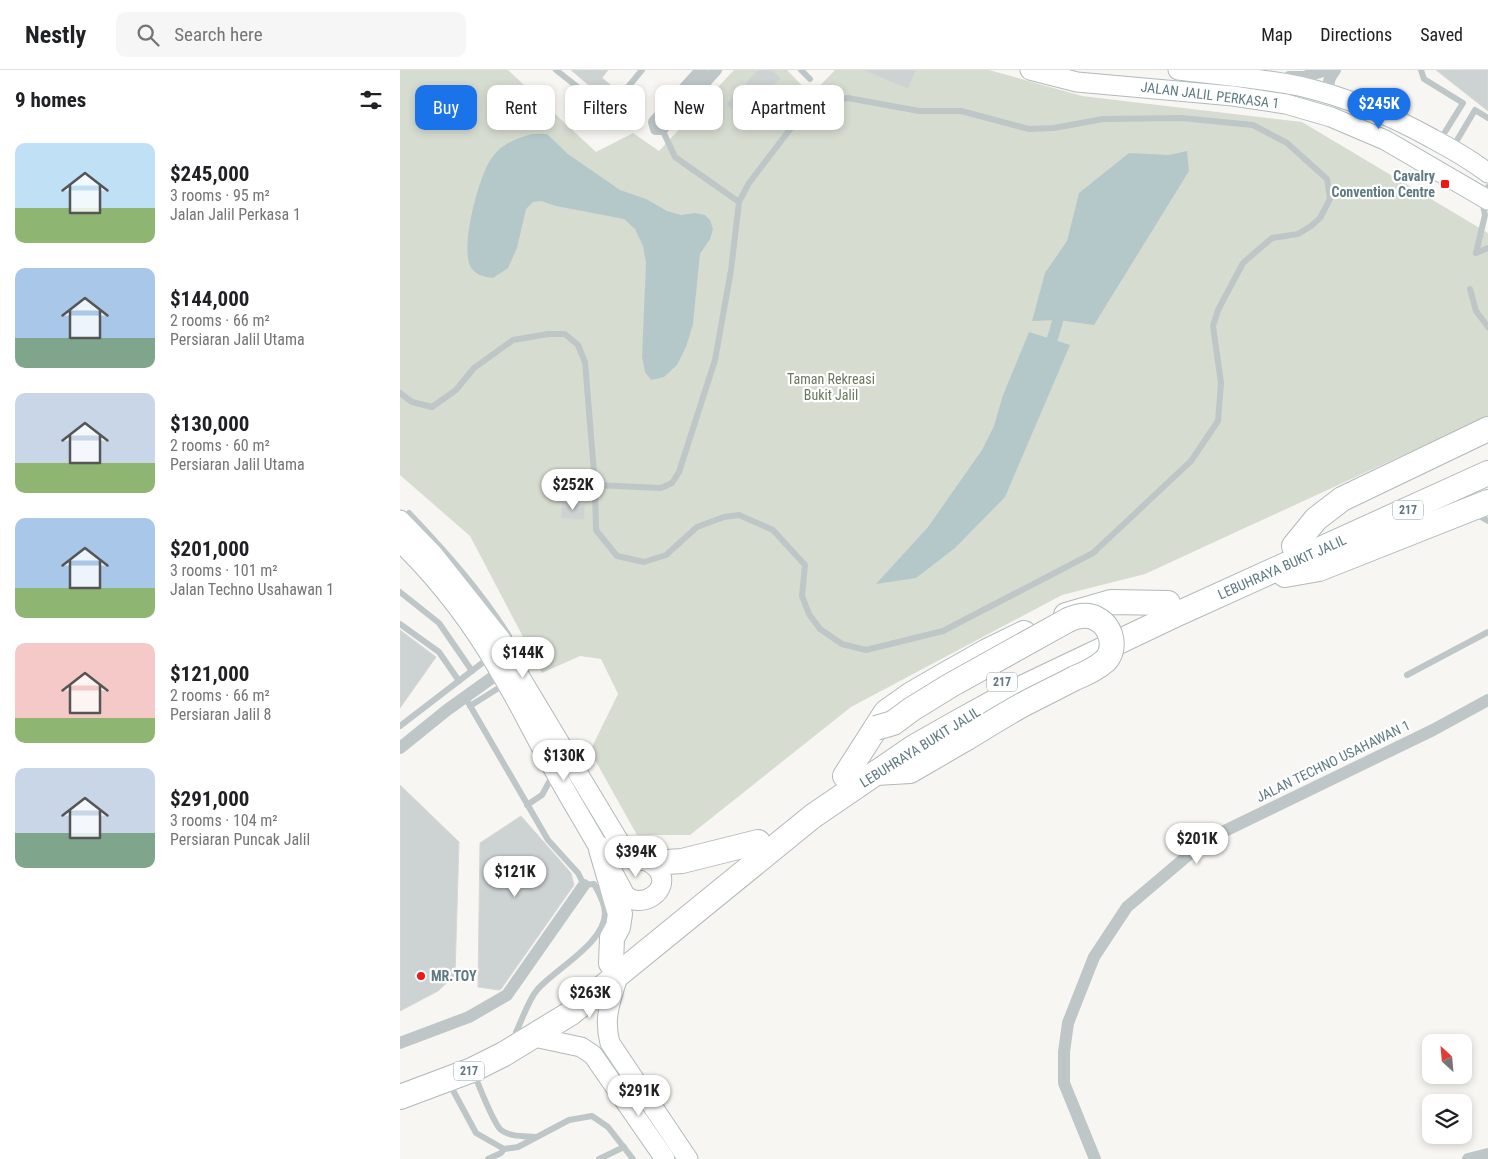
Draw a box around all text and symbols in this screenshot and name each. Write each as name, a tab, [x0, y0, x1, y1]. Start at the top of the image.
search box	[116, 12, 466, 57]
text: Nestly	[25, 21, 86, 49]
icon: search	[134, 21, 162, 49]
text: Search here	[174, 23, 263, 46]
text: Map	[1261, 24, 1292, 45]
text: Directions	[1320, 24, 1392, 45]
text: Saved	[1420, 24, 1463, 45]
street label: JALAN JALIL PERKASA 1	[1140, 79, 1280, 111]
chip: Buy	[415, 85, 477, 130]
chip: Rent	[487, 85, 555, 130]
chip: Filters	[565, 85, 645, 130]
chip: New	[655, 85, 723, 130]
chip: Apartment	[733, 85, 844, 130]
icon: filters	[357, 86, 385, 114]
text: 9 homes	[15, 88, 86, 112]
pin: $245K	[1344, 88, 1414, 130]
text: $245K	[1358, 94, 1400, 113]
text: $245,000	[170, 162, 249, 186]
icon: home	[55, 163, 115, 223]
place label: Cavalry Convention Centre	[1331, 168, 1436, 200]
marker: Cavalry Convention Centre	[1439, 178, 1451, 190]
text: 3 rooms · 95 m²	[170, 186, 270, 205]
text: Jalan Jalil Perkasa 1	[170, 205, 301, 224]
text: $144,000	[170, 287, 249, 311]
icon: home	[55, 288, 115, 348]
text: 2 rooms · 66 m²	[170, 311, 270, 330]
text: Persiaran Jalil Utama	[170, 330, 305, 349]
park label: Taman Rekreasi Bukit Jalil	[787, 371, 875, 403]
text: $130,000	[170, 412, 249, 436]
icon: home	[55, 413, 115, 473]
text: 2 rooms · 60 m²	[170, 436, 270, 455]
text: Persiaran Jalil Utama	[170, 455, 305, 474]
pin: $252K	[538, 468, 608, 511]
text: $252K	[552, 475, 594, 494]
road number: 217	[1393, 500, 1423, 520]
street label: LEBUHRAYA BUKIT JALIL	[1215, 531, 1349, 603]
text: $201,000	[170, 537, 249, 561]
icon: home	[55, 538, 115, 598]
text: 3 rooms · 101 m²	[170, 561, 278, 580]
text: Jalan Techno Usahawan 1	[170, 580, 334, 599]
pin: $144K	[488, 636, 558, 679]
text: $144K	[502, 643, 544, 662]
text: $121,000	[170, 662, 249, 686]
icon: home	[55, 663, 115, 723]
road number: 217	[987, 672, 1017, 692]
text: 2 rooms · 66 m²	[170, 686, 270, 705]
street label: LEBUHRAYA BUKIT JALIL	[857, 703, 983, 791]
text: Persiaran Jalil 8	[170, 705, 271, 724]
street label: JALAN TECHNO USAHAWAN 1	[1253, 717, 1413, 805]
pin: $130K	[529, 740, 599, 782]
text: $130K	[543, 746, 585, 765]
text: $291,000	[170, 787, 249, 811]
icon: home	[55, 788, 115, 848]
text: 3 rooms · 104 m²	[170, 811, 278, 830]
pin: $201K	[1162, 822, 1232, 865]
text: $201K	[1176, 829, 1218, 848]
text: Persiaran Puncak Jalil	[170, 830, 310, 849]
pin: $394K	[601, 836, 671, 878]
text: $394K	[615, 842, 657, 861]
pin: $121K	[480, 856, 550, 898]
text: $121K	[494, 862, 536, 881]
place label: MR.TOY	[431, 968, 477, 984]
marker: MR.TOY	[415, 970, 427, 982]
pin: $263K	[555, 976, 625, 1019]
text: $263K	[569, 983, 611, 1002]
north arrow	[1422, 1034, 1472, 1084]
map controls	[1422, 1034, 1472, 1144]
road number: 217	[454, 1061, 484, 1080]
pin: $291K	[604, 1074, 674, 1117]
text: $291K	[618, 1081, 660, 1100]
button: layers	[1422, 1094, 1472, 1144]

